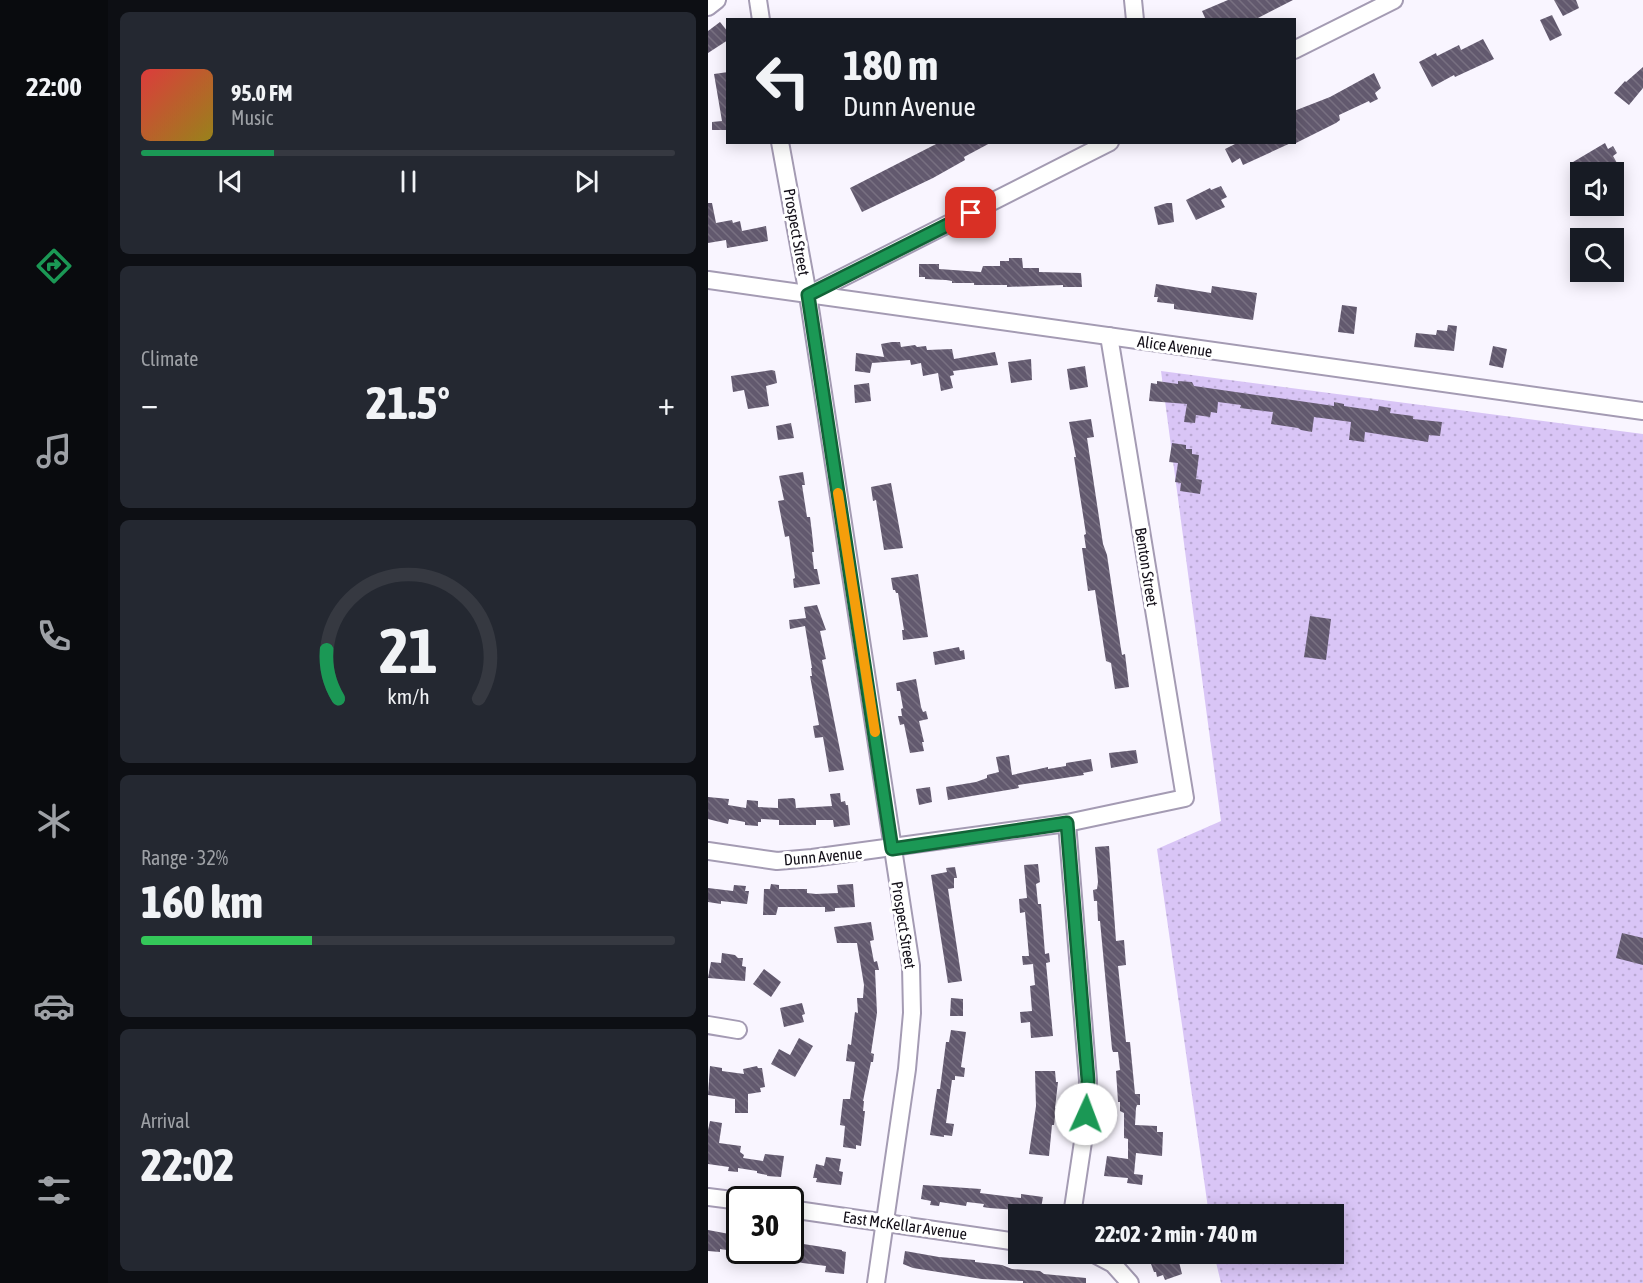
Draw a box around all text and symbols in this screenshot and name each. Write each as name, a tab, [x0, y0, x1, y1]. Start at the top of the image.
text: 180 m	[843, 41, 938, 89]
icon: left	[744, 42, 822, 120]
text: 22:00	[26, 71, 82, 102]
text: 95.0 FM	[231, 80, 293, 106]
text: Dunn Avenue	[843, 91, 976, 122]
text: Music	[231, 106, 273, 129]
map controls	[1570, 162, 1624, 282]
button: sound	[1570, 162, 1624, 216]
icon: previous	[214, 165, 247, 198]
icon: pause	[392, 165, 425, 198]
icon: next	[570, 165, 603, 198]
street label: Prospect Street	[779, 187, 814, 278]
pin	[945, 187, 996, 238]
icon: arrive	[954, 196, 987, 229]
button: search	[1570, 228, 1624, 282]
icon: directions	[33, 245, 75, 287]
street label: Alice Avenue	[1136, 332, 1214, 360]
text: Climate	[141, 347, 198, 370]
text: 21.5°	[366, 377, 450, 429]
text: −	[141, 384, 158, 422]
text: +	[658, 384, 675, 422]
icon: music	[33, 430, 75, 472]
street label: Benton Street	[1132, 526, 1162, 608]
icon: phone	[33, 615, 75, 657]
text: 21	[379, 615, 437, 686]
text: km/h	[387, 684, 429, 709]
icon: climate	[33, 800, 75, 842]
street label: Dunn Avenue	[783, 844, 863, 868]
text: Range · 32%	[141, 846, 228, 869]
text: 160 km	[141, 876, 263, 928]
street label: Prospect Street	[887, 880, 920, 971]
icon: car	[33, 985, 75, 1027]
position arrow	[1054, 1082, 1118, 1146]
text: Arrival	[141, 1109, 190, 1132]
text: 22:02	[141, 1139, 235, 1191]
icon: filters	[33, 1169, 75, 1211]
speed limit sign: 30	[726, 1186, 804, 1264]
street label: East McKellar Avenue	[842, 1207, 968, 1243]
text: 22:02 · 2 min · 740 m	[1095, 1221, 1257, 1247]

